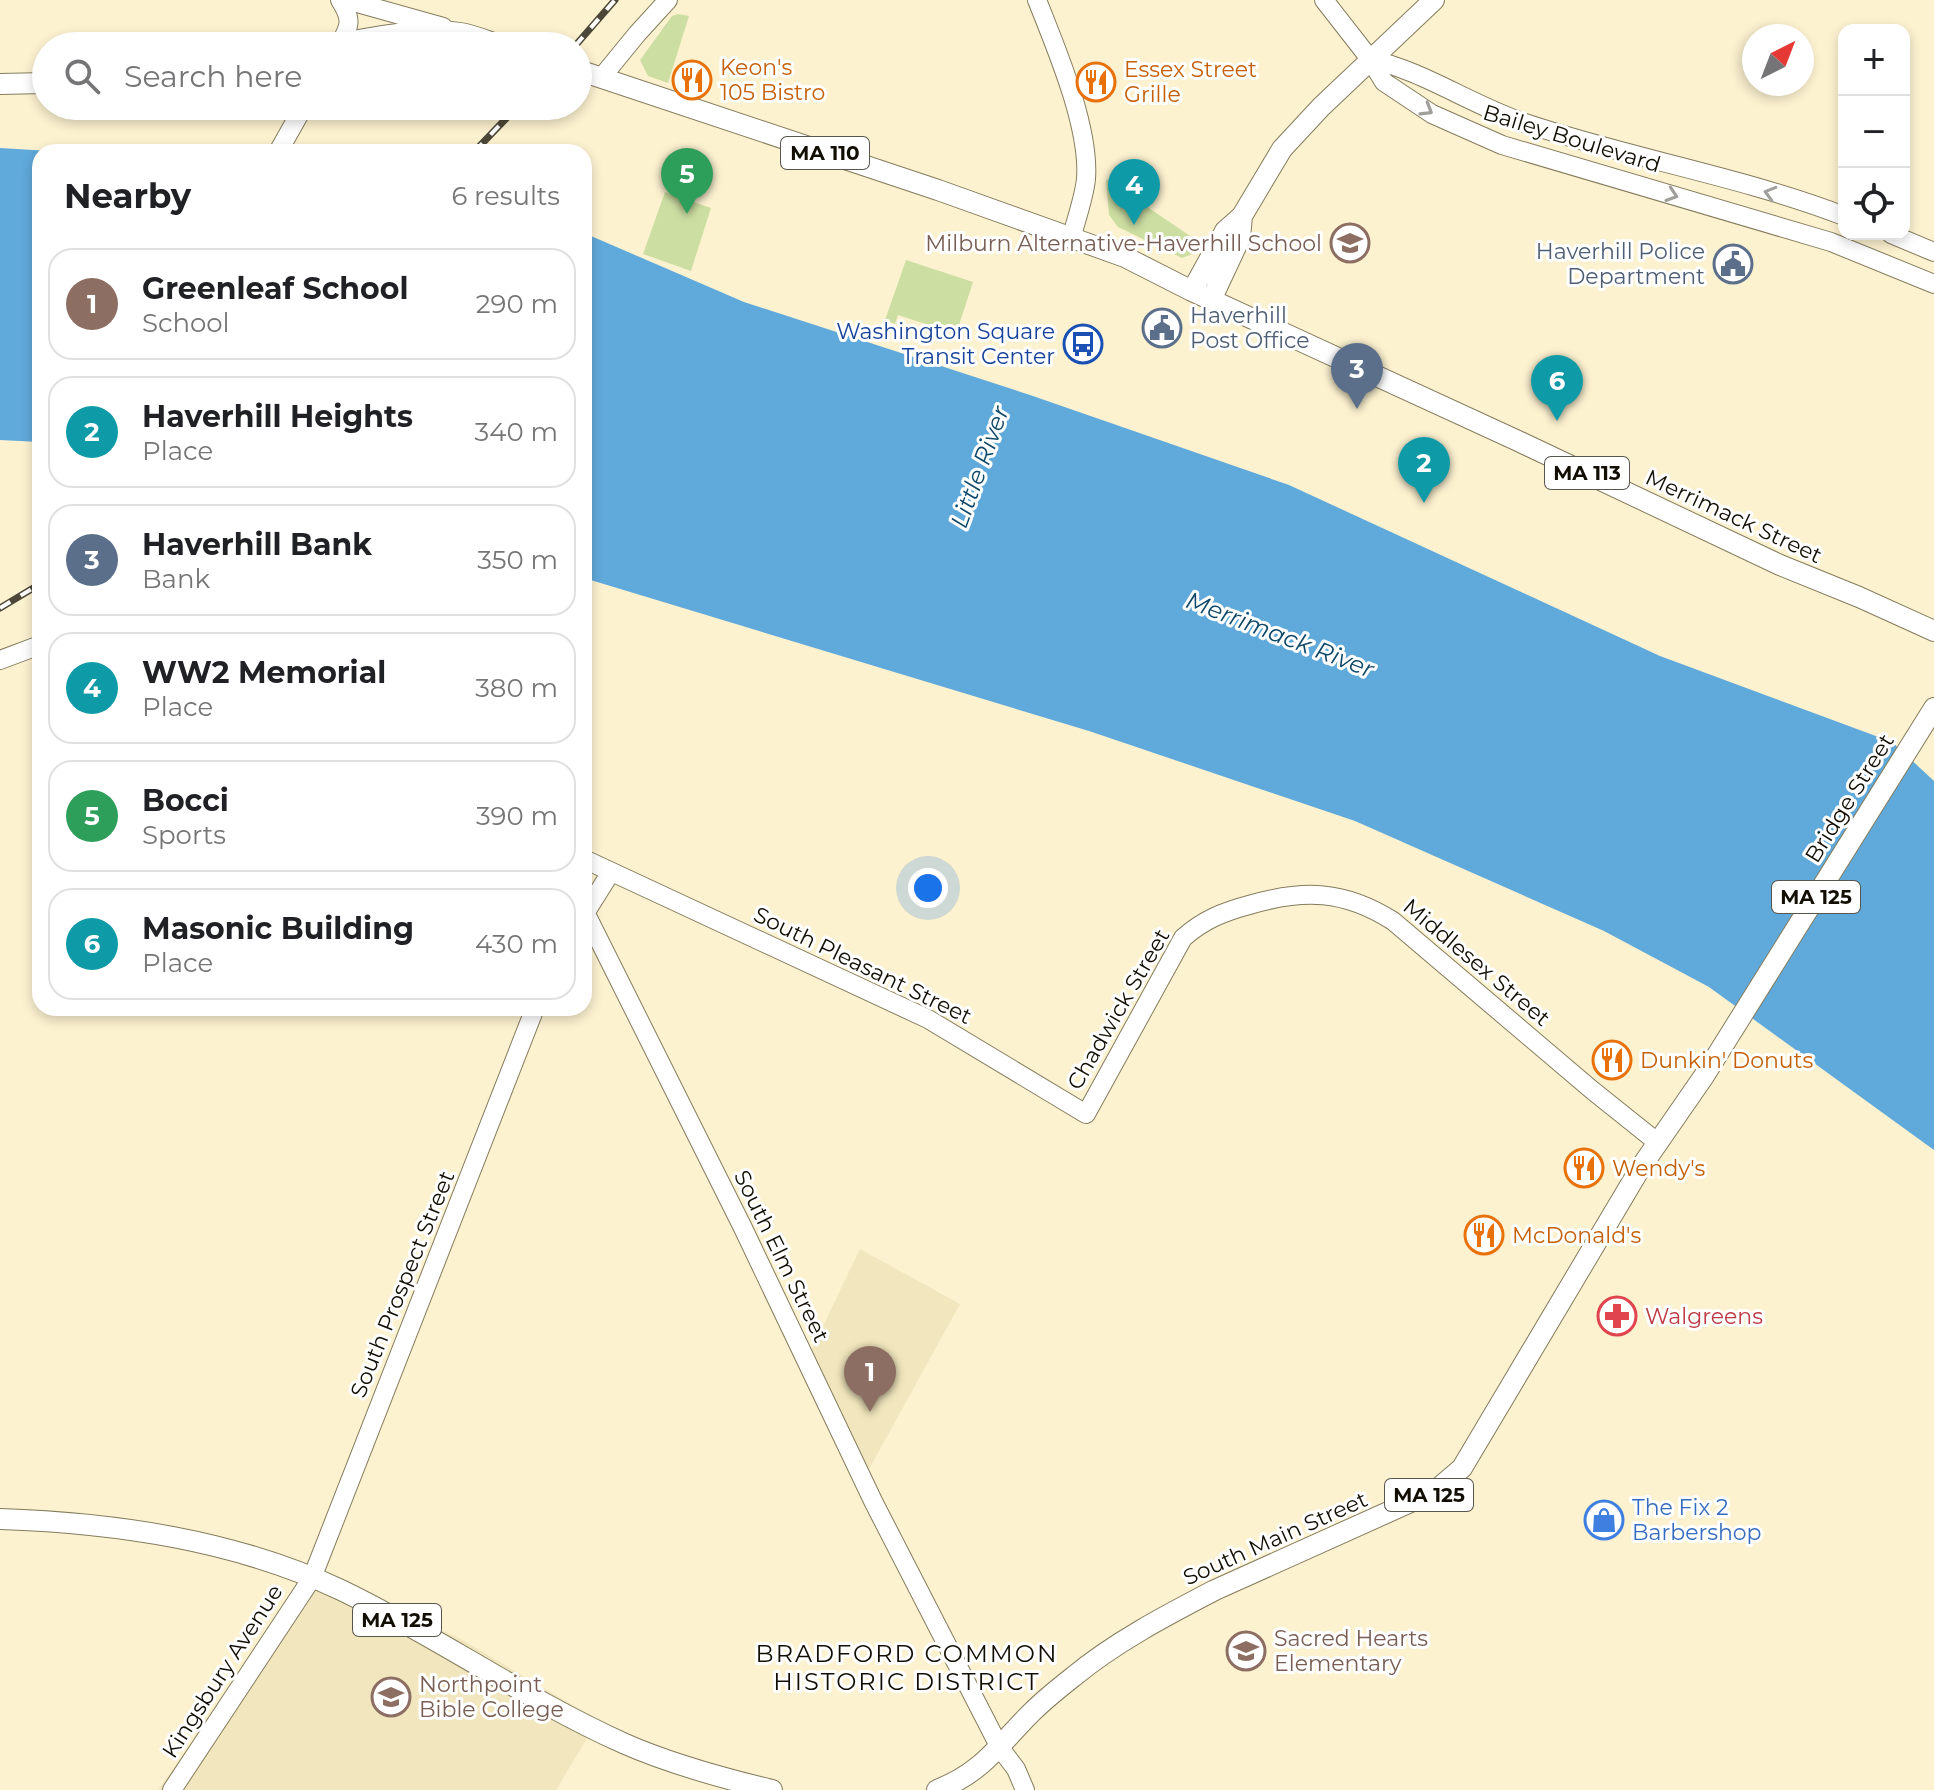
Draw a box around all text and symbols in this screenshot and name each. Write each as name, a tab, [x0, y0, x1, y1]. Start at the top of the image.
north arrow	[1742, 24, 1814, 96]
map controls	[1838, 24, 1910, 240]
button: +	[1838, 24, 1910, 96]
search box	[32, 32, 592, 120]
icon: search	[60, 54, 104, 98]
place label: Keon's 105 Bistro	[720, 54, 825, 106]
place label: Essex Street Grille	[1124, 56, 1257, 108]
text: Search here	[124, 58, 302, 95]
restaurant icon: Keon's 105 Bistro	[671, 59, 713, 101]
restaurant icon: Essex Street Grille	[1075, 61, 1117, 103]
button: −	[1838, 96, 1910, 168]
street label: Bailey Boulevard	[1480, 99, 1664, 178]
one-way arrow	[1418, 101, 1433, 116]
road number: MA 110	[781, 137, 869, 169]
pin: 5	[661, 148, 713, 214]
pin: 4	[1108, 159, 1160, 225]
button: locate	[1838, 168, 1910, 240]
text: Nearby	[64, 175, 191, 217]
text: 6 results	[451, 180, 560, 212]
one-way arrow	[1664, 185, 1678, 201]
one-way arrow	[1763, 185, 1777, 202]
school or university icon: Milburn Alternative-Haverhill School	[1329, 222, 1371, 264]
place label: Milburn Alternative-Haverhill School	[925, 230, 1322, 257]
place label: Haverhill Police Department	[1536, 238, 1705, 290]
public building icon: Haverhill Police Department	[1712, 243, 1754, 285]
text: Greenleaf School	[142, 270, 408, 307]
text: 1	[87, 288, 97, 320]
text: 290 m	[476, 288, 558, 320]
place label: Haverhill Post Office	[1190, 302, 1310, 354]
text: School	[142, 307, 230, 339]
public building icon: Haverhill Post Office	[1141, 307, 1183, 349]
place label: Washington Square Transit Center	[836, 318, 1055, 370]
bus stop icon: Washington Square Transit Center	[1062, 323, 1104, 365]
pin: 3	[1331, 343, 1383, 409]
pin: 6	[1531, 355, 1583, 421]
text: Haverhill Heights	[142, 398, 413, 435]
water label: Little River	[944, 401, 1015, 532]
text: 2	[84, 416, 100, 448]
text: 340 m	[475, 416, 558, 448]
text: Place	[142, 435, 213, 467]
pin: 2	[1398, 437, 1450, 503]
road number: MA 113	[1545, 457, 1629, 489]
street label: Merrimack Street	[1641, 464, 1826, 569]
text: Haverhill Bank	[142, 526, 372, 563]
text: 3	[84, 544, 100, 576]
text: 350 m	[477, 544, 558, 576]
text: Bank	[142, 563, 210, 595]
water label: Merrimack River	[1182, 585, 1380, 684]
text: WW2 Memorial	[142, 654, 386, 691]
text: 4	[83, 672, 101, 704]
text: 380 m	[475, 672, 558, 704]
text: Place	[142, 691, 213, 723]
street label: Bridge Street	[1799, 729, 1900, 868]
text: Bocci	[142, 782, 229, 819]
text: 5	[84, 800, 100, 832]
text: 390 m	[476, 800, 558, 832]
text: Sports	[142, 819, 226, 851]
your location	[908, 868, 948, 908]
road number: MA 125	[1772, 881, 1860, 913]
street label: Middlesex Street	[1398, 893, 1556, 1032]
street label: South Pleasant Street	[749, 901, 976, 1030]
text: Masonic Building	[142, 910, 414, 947]
street label: Chadwick Street	[1061, 924, 1175, 1094]
text: 6	[84, 928, 100, 960]
text: 430 m	[475, 928, 558, 960]
text: Place	[142, 947, 213, 979]
restaurant icon: Dunkin' Donuts	[1591, 1039, 1633, 1081]
place label: Dunkin' Donuts	[1640, 1047, 1814, 1074]
restaurant icon: Wendy's	[1563, 1147, 1605, 1189]
place label: Wendy's	[1612, 1155, 1706, 1182]
street label: South Elm Street	[728, 1166, 835, 1347]
street label: South Prospect Street	[345, 1167, 460, 1401]
restaurant icon: McDonald's	[1463, 1214, 1505, 1256]
place label: McDonald's	[1512, 1222, 1641, 1249]
pharmacy icon: Walgreens	[1596, 1295, 1638, 1337]
place label: Walgreens	[1645, 1303, 1763, 1330]
pin: 1	[844, 1346, 896, 1412]
road number: MA 125	[1385, 1479, 1473, 1511]
street label: South Main Street	[1179, 1486, 1372, 1591]
place label: The Fix 2 Barbershop	[1632, 1494, 1762, 1546]
shop icon: The Fix 2 Barbershop	[1583, 1499, 1625, 1541]
street label: Kingsbury Avenue	[156, 1579, 289, 1763]
road number: MA 125	[353, 1604, 441, 1636]
place label: Sacred Hearts Elementary	[1274, 1625, 1428, 1677]
school or university icon: Sacred Hearts Elementary	[1225, 1630, 1267, 1672]
district label: BRADFORD COMMON HISTORIC DISTRICT	[756, 1639, 1058, 1696]
place label: Northpoint Bible College	[419, 1671, 564, 1723]
school or university icon: Northpoint Bible College	[370, 1676, 412, 1718]

